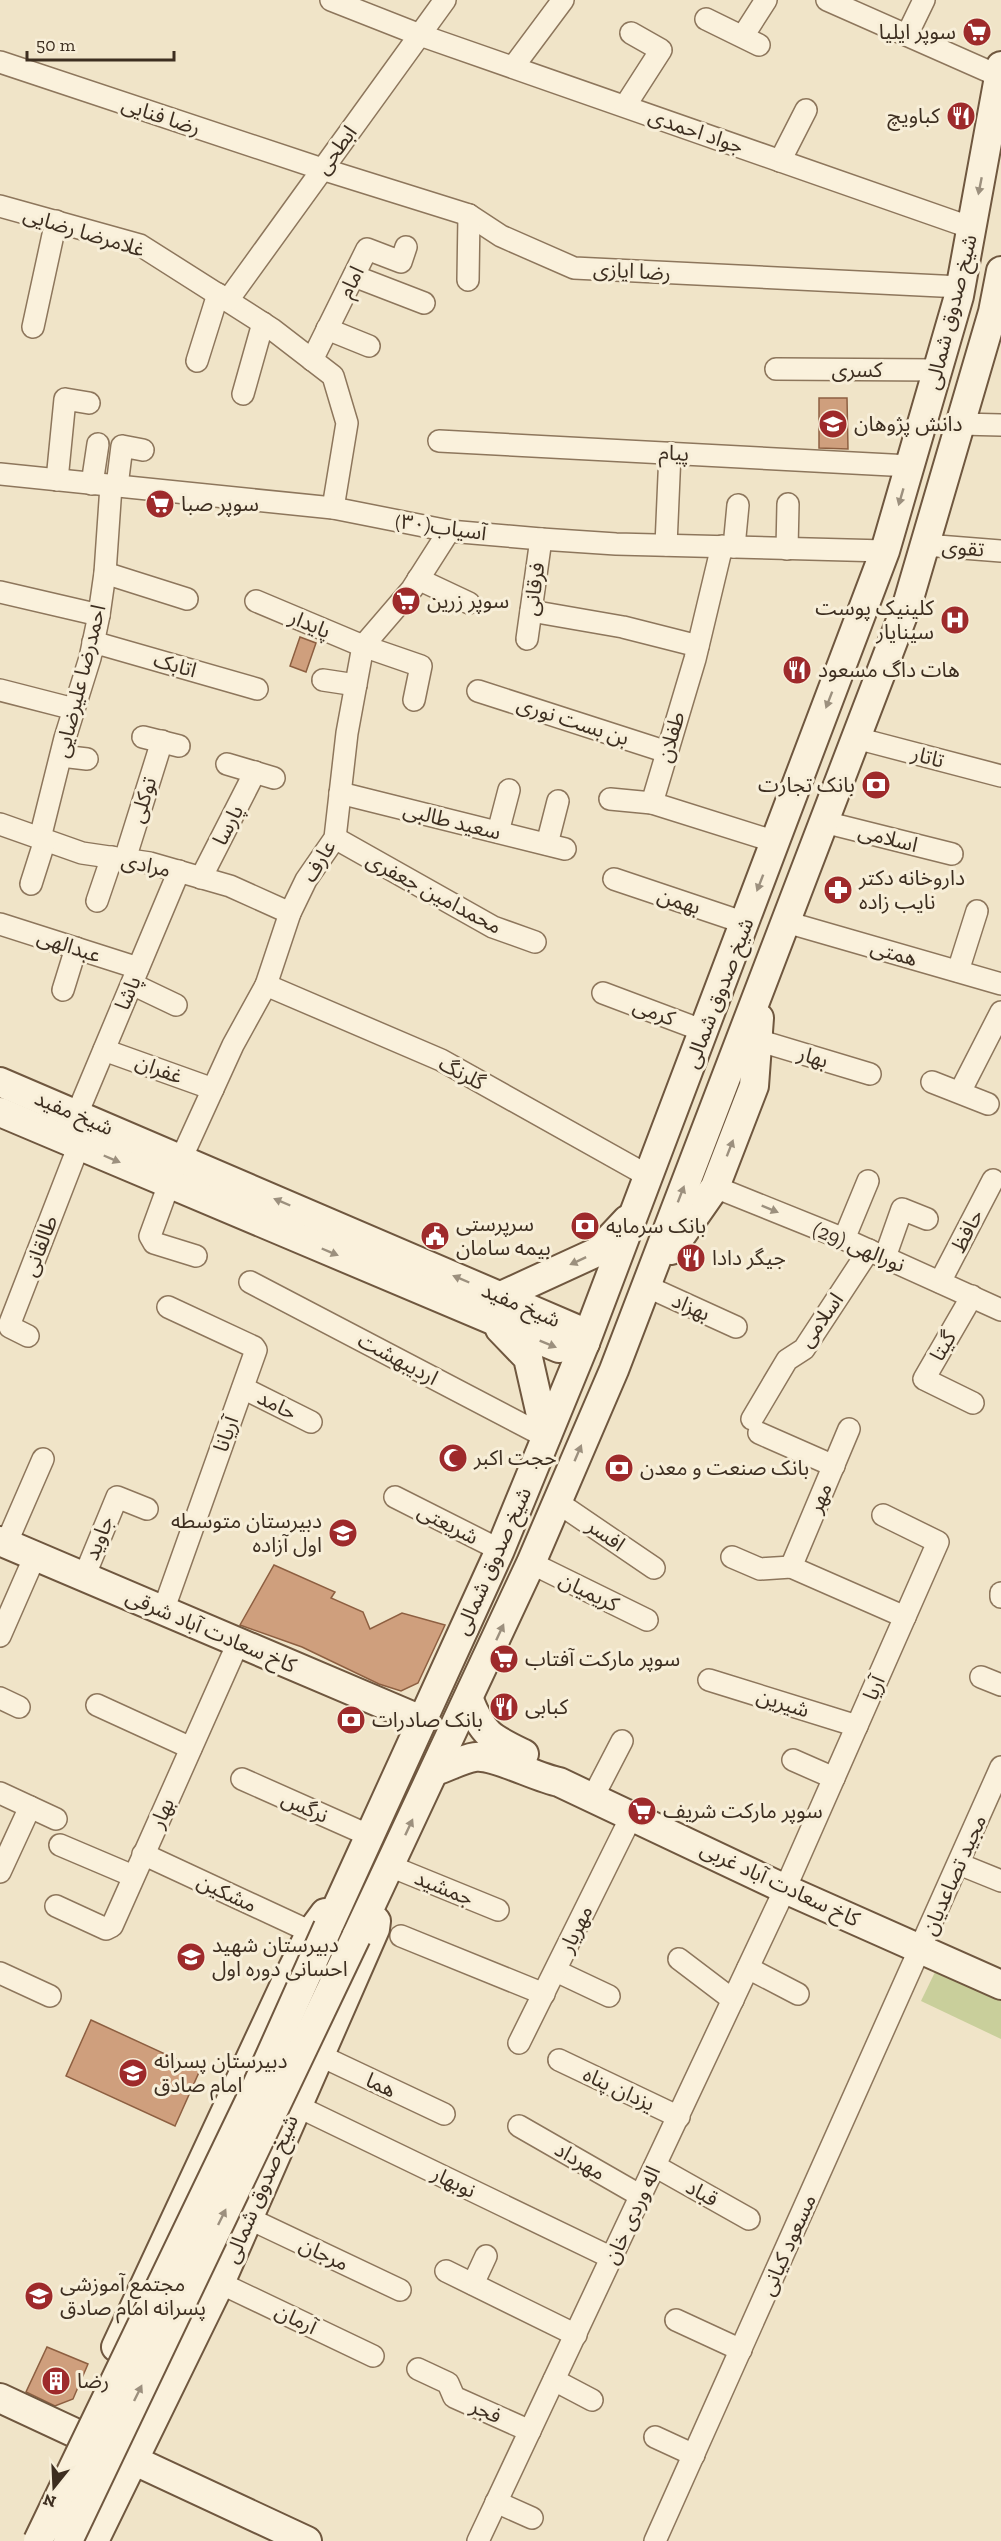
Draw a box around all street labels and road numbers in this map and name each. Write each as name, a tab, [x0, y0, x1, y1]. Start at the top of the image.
street label: رضا فنایی	[119, 91, 204, 140]
street label: جواد احمدی	[645, 103, 747, 158]
street label: ابطحی	[309, 120, 362, 179]
street label: غلامرضا رضایی	[20, 201, 148, 262]
street label: شیخ صدوق شمالی	[919, 232, 985, 393]
street label: رضا ایازی	[592, 256, 672, 285]
street label: امام	[332, 262, 372, 304]
street label: کسری	[832, 357, 883, 382]
street label: پیام	[658, 439, 690, 470]
street label: آسیاب(۳۰)	[394, 508, 489, 545]
street label: تقوی	[941, 534, 985, 561]
street label: فرقانی	[517, 561, 550, 617]
street label: احمدرضا علیرضایی	[48, 602, 111, 760]
street label: پایدار	[284, 603, 335, 644]
street label: اتابک	[151, 647, 199, 683]
street label: بن بست نوری	[514, 691, 632, 750]
street label: طفلان	[651, 709, 690, 765]
street label: تاتار	[908, 740, 947, 773]
street label: توکلی	[124, 774, 161, 826]
street label: سعید طالبی	[401, 796, 503, 845]
street label: پارسا	[207, 800, 249, 850]
street label: اسلامی	[856, 818, 921, 857]
street label: عارف	[296, 835, 341, 886]
street label: محمدامین جعفری	[362, 846, 506, 939]
street label: مرادی	[119, 847, 173, 882]
street label: بهمن	[654, 882, 704, 919]
street label: شیخ صدوق شمالی	[678, 914, 761, 1073]
street label: عبدالهی	[34, 924, 104, 968]
street label: همتی	[868, 934, 920, 971]
street label: پاشا	[109, 972, 147, 1014]
street label: کرمی	[630, 992, 679, 1031]
street label: بهار	[794, 1040, 831, 1073]
street label: غفران	[132, 1049, 186, 1089]
street label: گلرنگ	[435, 1050, 490, 1095]
street label: شیخ مفید	[30, 1085, 117, 1143]
street label: حافظ	[945, 1205, 988, 1257]
street label: طالقانی	[17, 1212, 63, 1280]
street label: نورالهی (29)	[809, 1216, 909, 1277]
street label: شیخ مفید	[477, 1277, 564, 1335]
street label: بهزاد	[668, 1287, 714, 1326]
street label: اسلامی	[793, 1288, 848, 1352]
street label: گیتا	[924, 1326, 961, 1365]
street label: اردیبهشت	[354, 1327, 443, 1390]
street label: حامد	[253, 1384, 301, 1425]
street label: آریانا	[208, 1412, 244, 1455]
street label: مهر	[802, 1479, 837, 1517]
street label: شیخ صدوق شمالی	[449, 1483, 539, 1640]
street label: شریعتی	[414, 1498, 483, 1549]
street label: جاوید	[78, 1512, 119, 1564]
street label: افسر	[582, 1512, 630, 1556]
street label: کریمیان	[555, 1566, 623, 1617]
street label: کاخ سعادت آباد شرقی	[121, 1583, 300, 1681]
street label: آریا	[857, 1671, 890, 1704]
street label: شیرین	[754, 1683, 812, 1722]
street label: نرگس	[278, 1785, 332, 1828]
street label: بهار	[144, 1794, 179, 1833]
street label: مجید تصاعدیان	[916, 1811, 991, 1939]
street label: کاخ سعادت آباد غربی	[695, 1836, 864, 1934]
street label: جمشید	[411, 1864, 477, 1911]
street label: مشکین	[194, 1868, 261, 1917]
street label: مهریار	[553, 1901, 598, 1957]
street label: یزدان پناه	[579, 2061, 659, 2117]
street label: هما	[362, 2067, 400, 2102]
street label: شیخ صدوق شمالی	[218, 2111, 306, 2268]
street label: مهرداد	[550, 2136, 610, 2185]
street label: نوبهار	[427, 2160, 480, 2203]
street label: اله وردی خان	[598, 2162, 665, 2268]
street label: قباد	[682, 2174, 723, 2211]
street label: مسعود کیانی	[754, 2190, 821, 2299]
street label: مرجان	[296, 2231, 353, 2276]
street label: آرمان	[271, 2298, 322, 2340]
street label: فجر	[466, 2392, 505, 2428]

